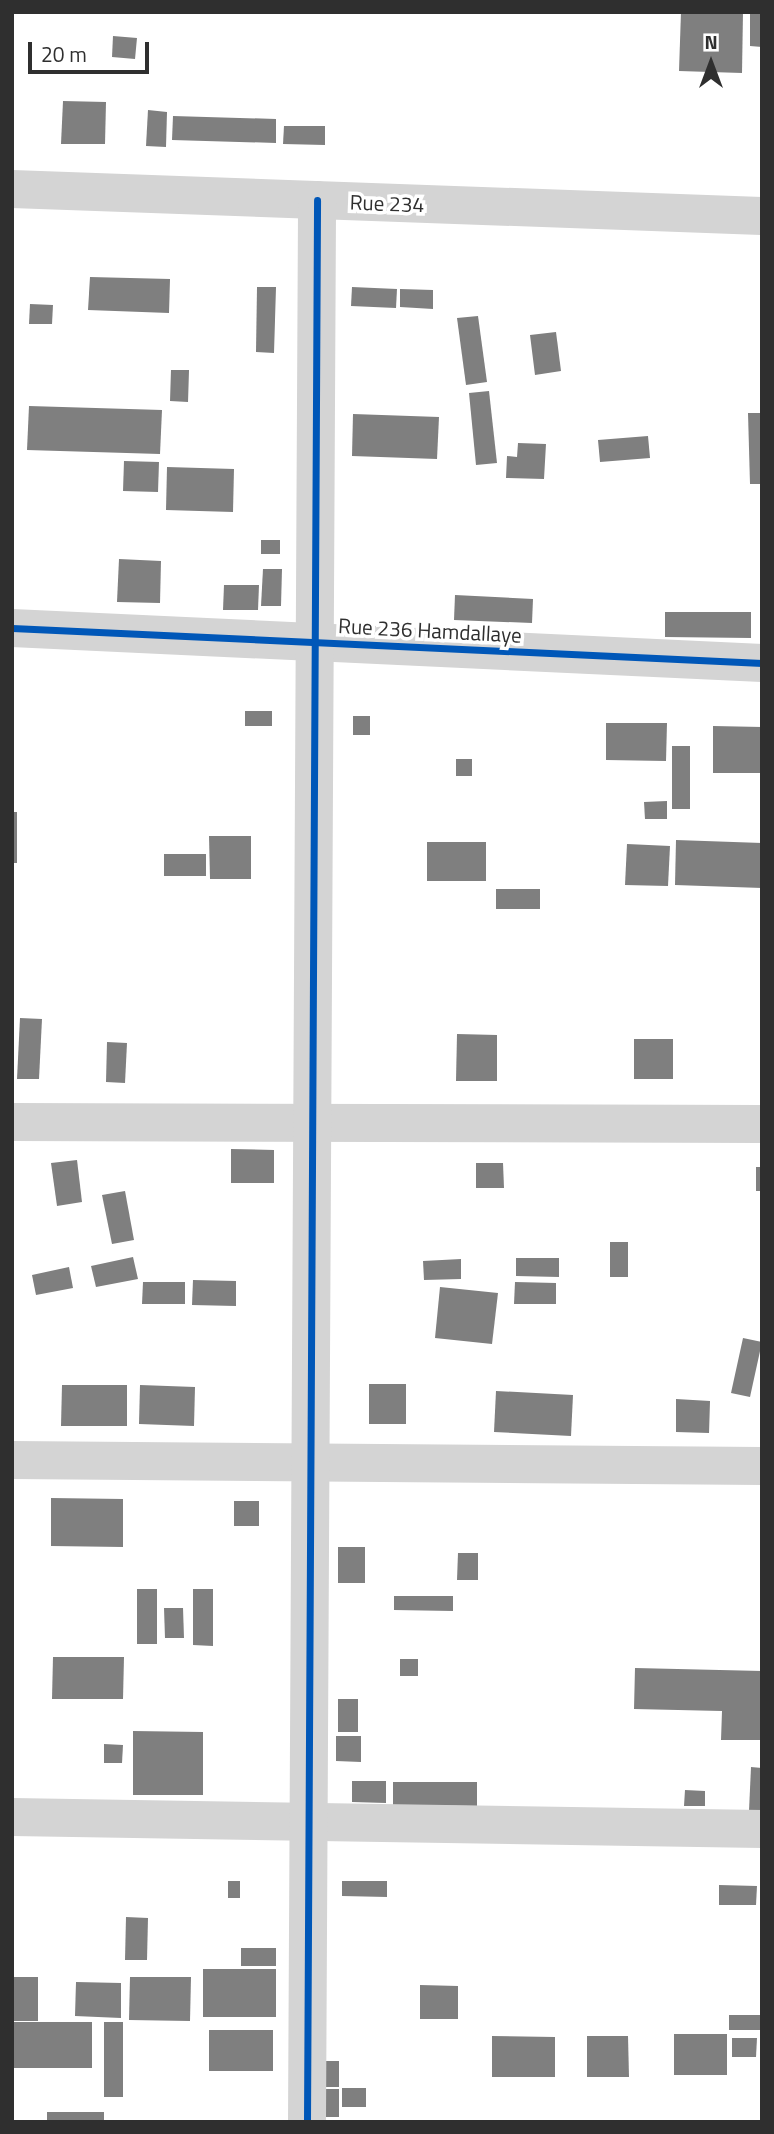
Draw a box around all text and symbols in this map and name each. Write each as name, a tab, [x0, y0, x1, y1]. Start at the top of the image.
text: N	[704, 27, 718, 56]
scale bar	[32, 28, 152, 72]
north arrow	[676, 28, 746, 98]
text: 20 m	[41, 38, 87, 70]
street label: Rue 234	[349, 189, 425, 217]
street label: Rue 236 Hamdallaye	[338, 613, 522, 647]

